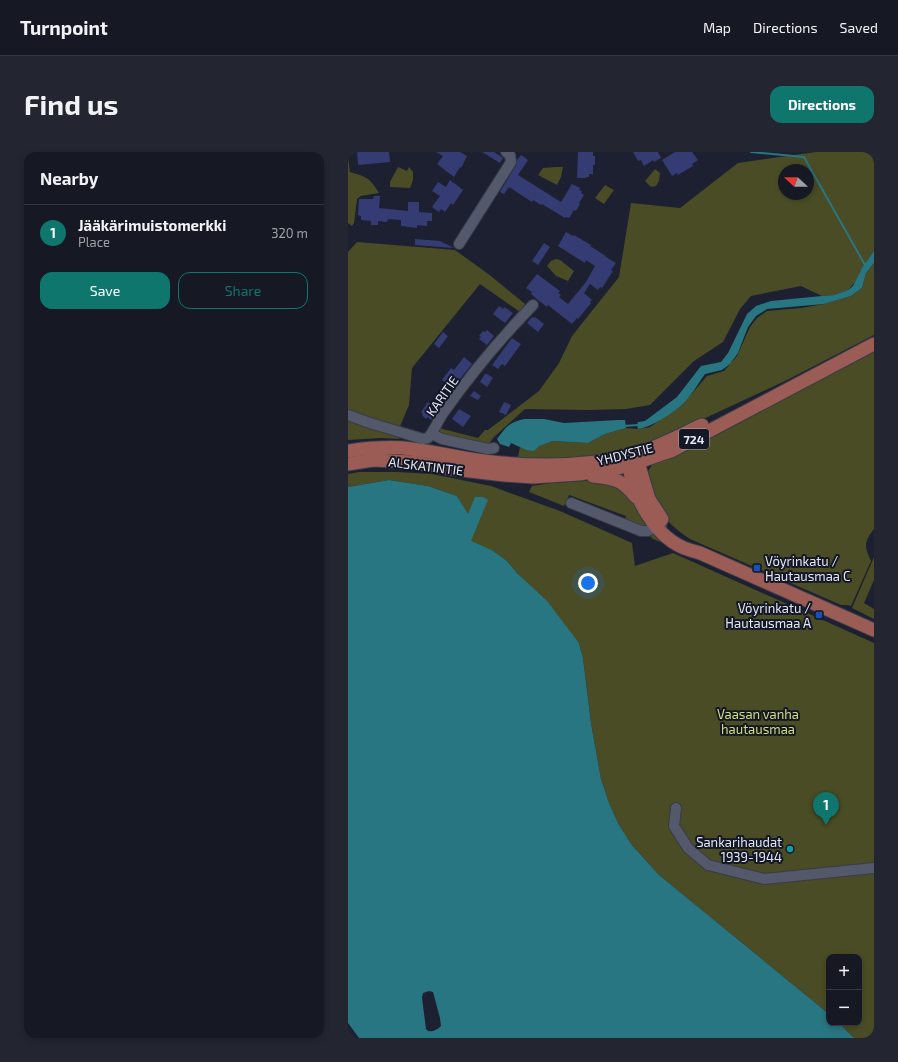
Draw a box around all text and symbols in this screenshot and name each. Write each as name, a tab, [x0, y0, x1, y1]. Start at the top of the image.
text: Turnpoint	[20, 16, 108, 39]
text: Map	[703, 19, 731, 36]
text: Directions	[753, 19, 818, 36]
text: Saved	[840, 19, 878, 36]
button: Directions	[770, 86, 874, 123]
text: Find us	[24, 87, 118, 121]
north arrow	[778, 164, 814, 200]
text: Nearby	[40, 168, 98, 188]
text: Jääkärimuistomerkki	[78, 216, 226, 234]
text: 1	[50, 225, 56, 241]
text: 320 m	[271, 225, 308, 241]
text: Place	[78, 234, 110, 250]
button: Save	[40, 272, 170, 309]
button: Share	[178, 272, 308, 309]
street label: KARITIE	[422, 373, 462, 419]
road number: 724	[679, 429, 709, 449]
street label: YHDYSTIE	[595, 439, 655, 469]
street label: ALSKATINTIE	[388, 453, 464, 479]
place label: Vöyrinkatu / Hautausmaa C	[765, 553, 850, 584]
marker: Vöyrinkatu / Hautausmaa C	[752, 563, 762, 573]
your location	[578, 573, 598, 593]
place label: Vöyrinkatu / Hautausmaa A	[725, 600, 811, 631]
marker: Vöyrinkatu / Hautausmaa A	[814, 610, 824, 620]
park label: Vaasan vanha hautausmaa	[717, 706, 799, 737]
pin: 1	[813, 792, 839, 825]
place label: Sankarihaudat 1939-1944	[696, 834, 782, 865]
marker: Sankarihaudat 1939-1944	[785, 844, 795, 854]
map controls	[826, 954, 862, 1026]
button: +	[826, 954, 862, 990]
button: −	[826, 990, 862, 1026]

